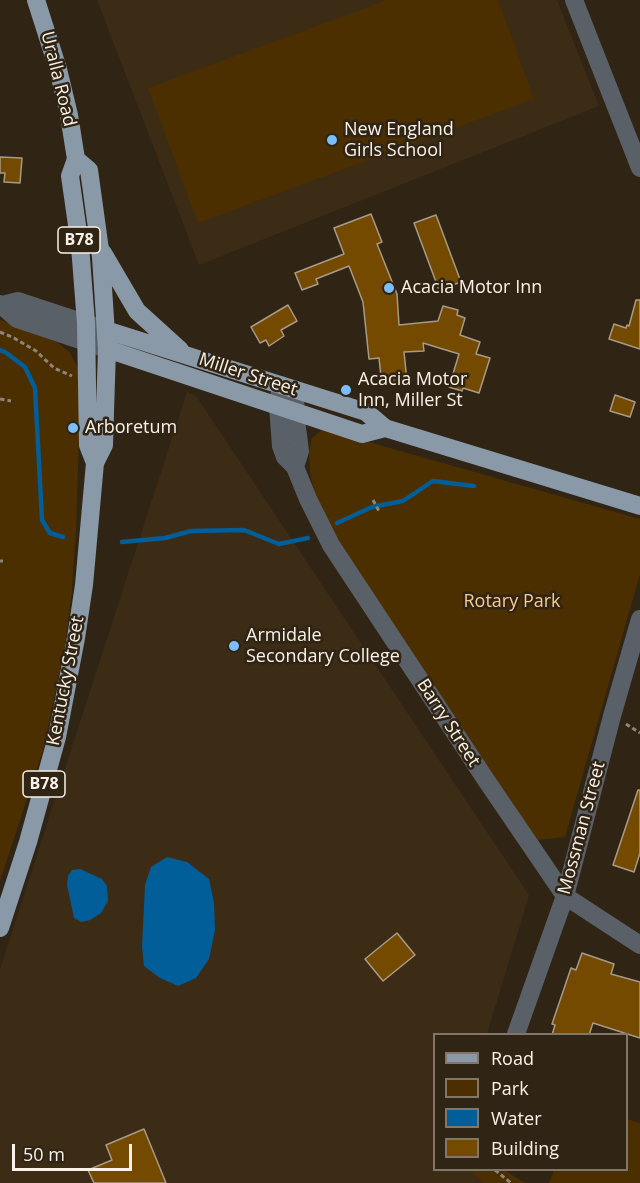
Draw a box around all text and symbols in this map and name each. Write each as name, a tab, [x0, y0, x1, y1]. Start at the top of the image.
street label: Uralla Road	[36, 29, 80, 129]
place label: New England Girls School	[344, 119, 454, 162]
marker: New England Girls School	[325, 133, 339, 147]
road number: B78	[58, 227, 100, 253]
place label: Acacia Motor Inn	[401, 277, 542, 299]
marker: Acacia Motor Inn	[382, 281, 396, 295]
street label: Miller Street	[196, 349, 300, 401]
place label: Acacia Motor Inn, Miller St	[358, 369, 467, 412]
marker: Acacia Motor Inn, Miller St	[339, 383, 353, 397]
place label: Arboretum	[85, 417, 177, 439]
marker: Arboretum	[66, 421, 80, 435]
park label: Rotary Park	[463, 591, 561, 613]
street label: Kentucky Street	[43, 614, 89, 748]
place label: Armidale Secondary College	[246, 625, 400, 668]
marker: Armidale Secondary College	[227, 639, 241, 653]
street label: Barry Street	[412, 675, 484, 771]
street label: Mossman Street	[554, 759, 610, 897]
road number: B78	[23, 771, 65, 797]
legend	[433, 1033, 628, 1171]
text: Road	[491, 1046, 534, 1070]
text: Park	[491, 1076, 529, 1100]
text: Water	[491, 1106, 542, 1130]
scale bar	[15, 1132, 135, 1170]
text: Building	[491, 1136, 559, 1160]
text: 50 m	[23, 1142, 65, 1166]

